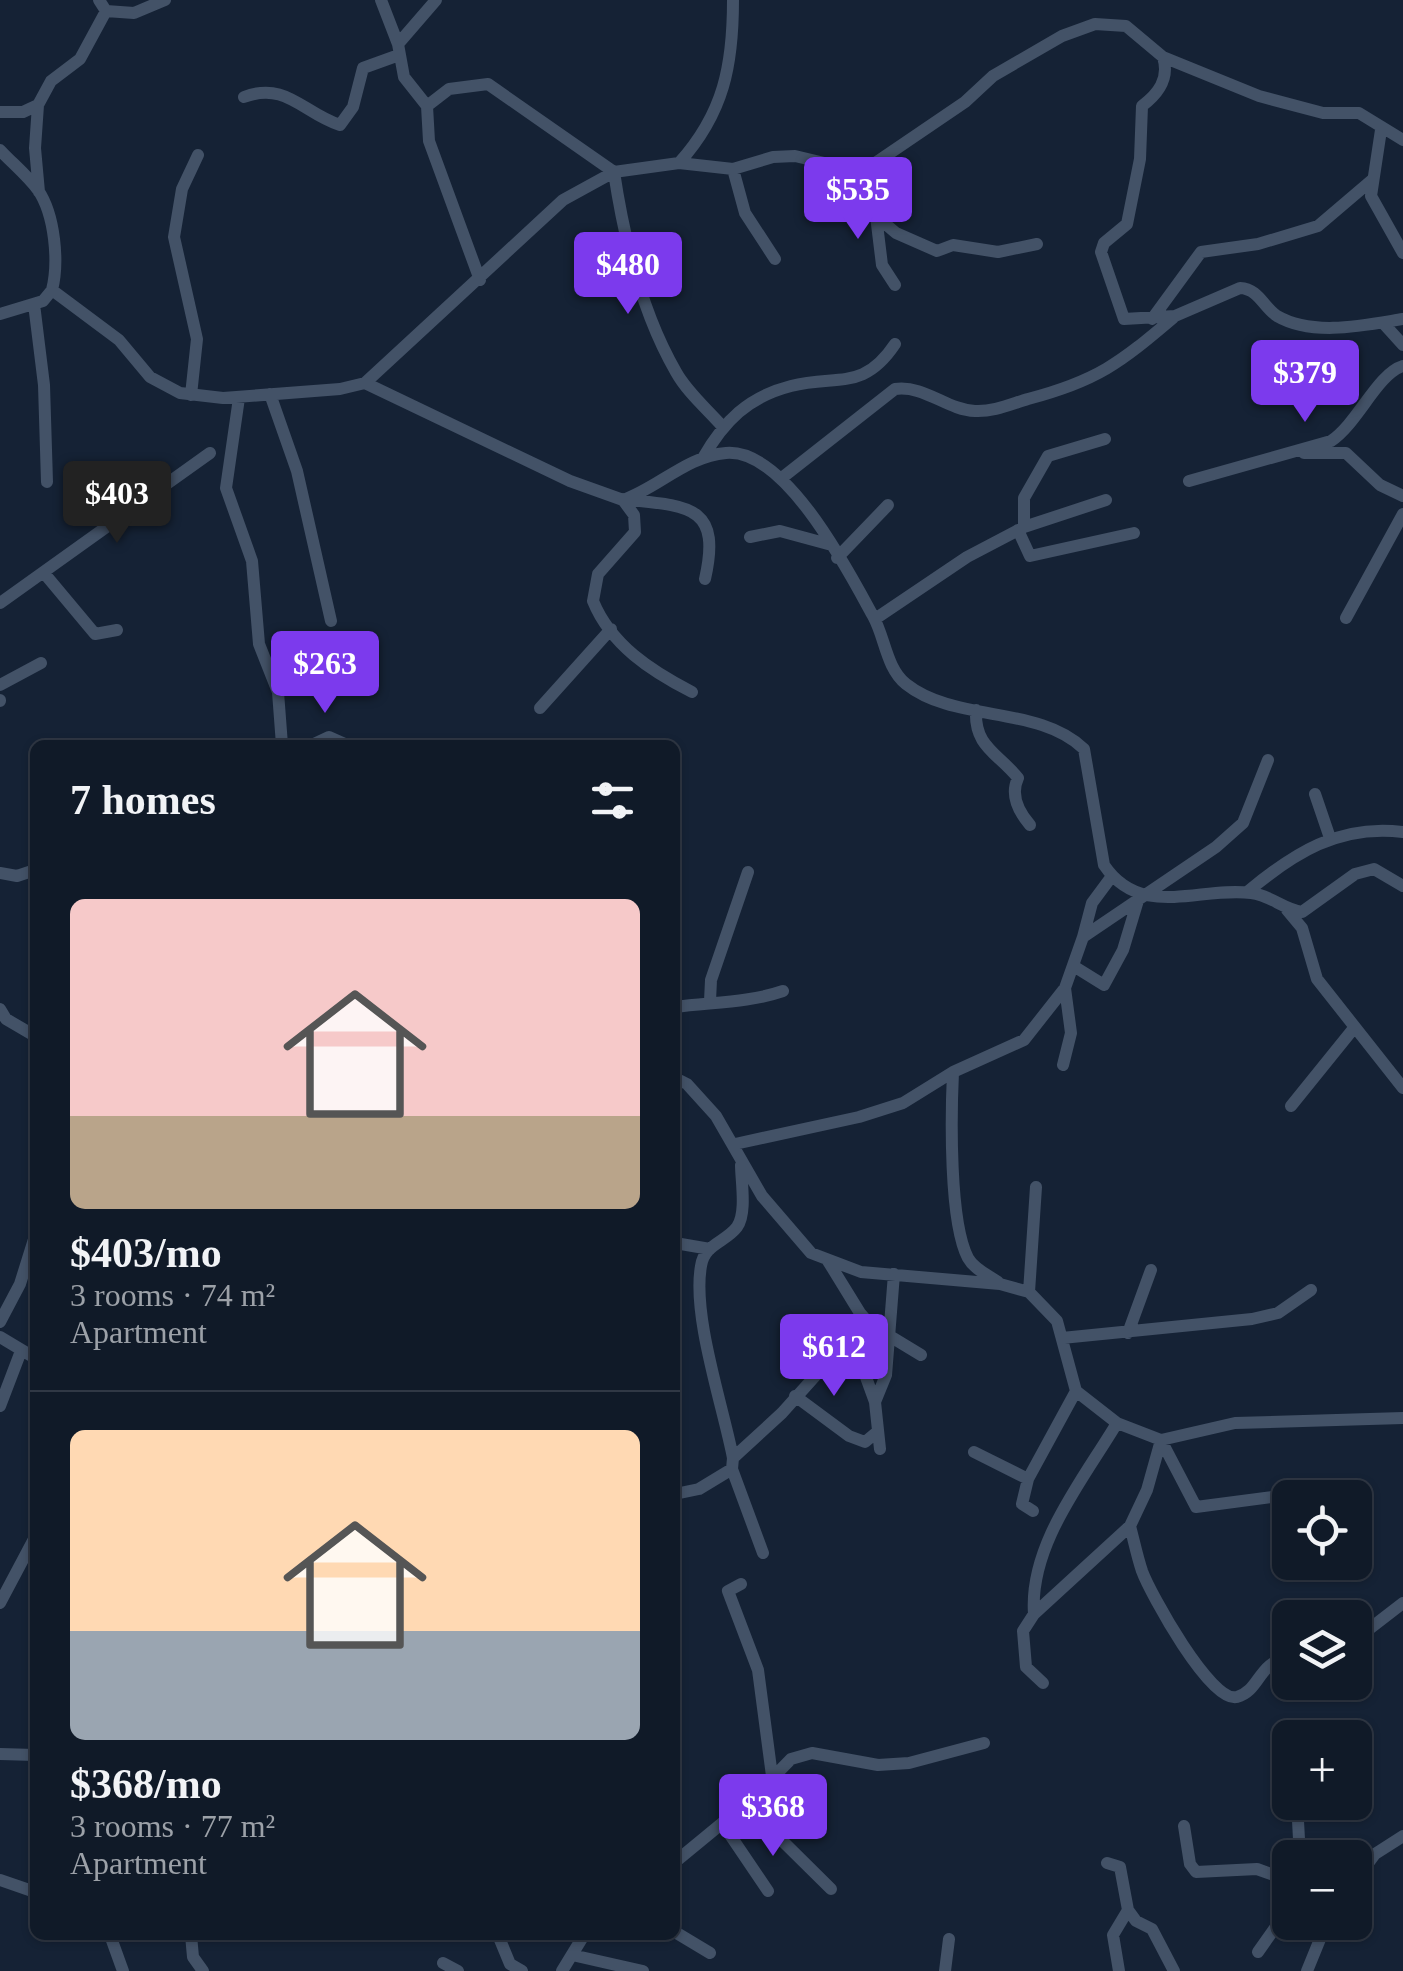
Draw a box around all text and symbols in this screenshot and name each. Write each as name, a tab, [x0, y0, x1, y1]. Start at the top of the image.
pin: $535	[799, 157, 917, 242]
text: $535	[826, 171, 890, 207]
pin: $480	[569, 232, 687, 317]
text: $480	[596, 246, 660, 282]
pin: $379	[1246, 340, 1364, 425]
text: $379	[1273, 354, 1337, 390]
pin: $403	[58, 461, 176, 546]
text: $403	[85, 475, 149, 511]
pin: $263	[266, 631, 384, 716]
text: $263	[293, 645, 357, 681]
icon: filters	[585, 773, 640, 828]
text: 7 homes	[70, 777, 216, 823]
icon: home	[265, 964, 445, 1144]
text: $403/mo	[70, 1230, 222, 1276]
text: 3 rooms · 74 m²	[70, 1277, 275, 1313]
text: Apartment	[70, 1314, 207, 1350]
pin: $612	[775, 1314, 893, 1399]
text: $612	[802, 1328, 866, 1364]
map controls	[1272, 1480, 1372, 1940]
button: locate	[1272, 1480, 1372, 1580]
icon: home	[265, 1495, 445, 1675]
button: layers	[1272, 1600, 1372, 1700]
button: +	[1272, 1720, 1372, 1820]
text: $368/mo	[70, 1761, 222, 1807]
pin: $368	[714, 1774, 832, 1859]
text: $368	[741, 1788, 805, 1824]
text: 3 rooms · 77 m²	[70, 1808, 275, 1844]
button: −	[1272, 1840, 1372, 1940]
text: Apartment	[70, 1845, 207, 1881]

